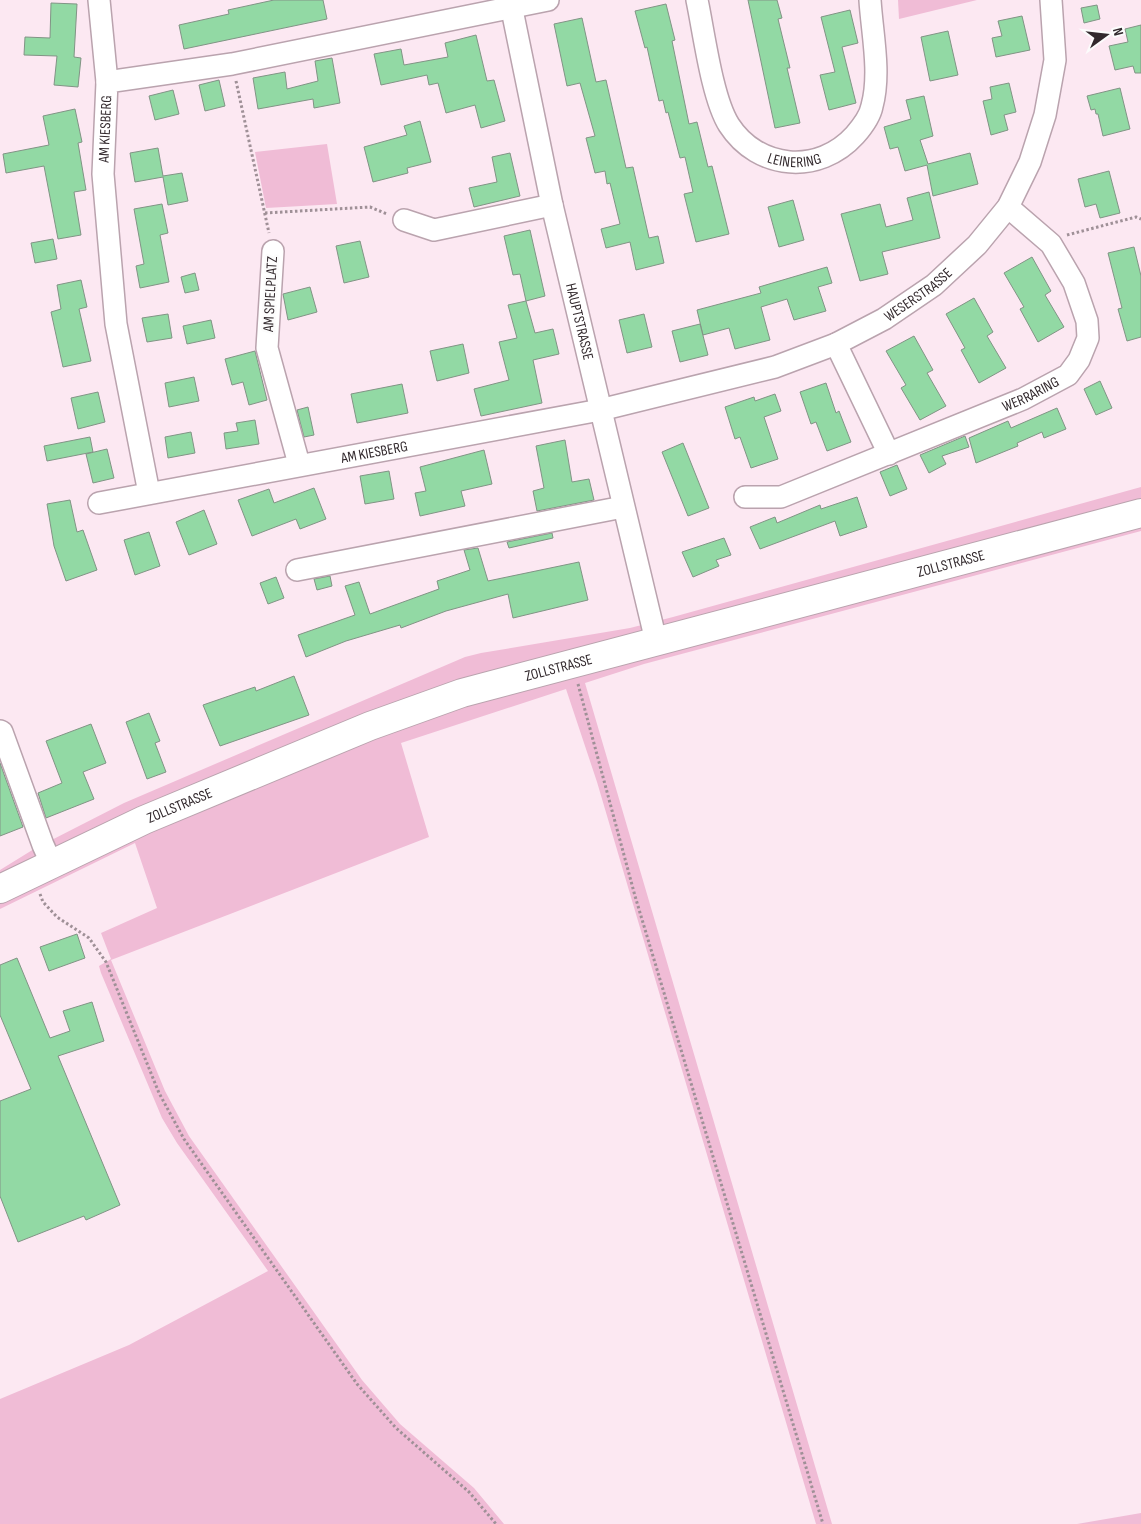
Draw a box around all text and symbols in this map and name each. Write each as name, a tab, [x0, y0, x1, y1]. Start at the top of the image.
north arrow	[1081, 10, 1131, 60]
text: N	[1109, 26, 1127, 38]
street label: AM KIESBERG	[94, 95, 116, 164]
street label: LEINERING	[765, 149, 824, 172]
street label: AM SPIELPLATZ	[259, 256, 282, 333]
street label: WESERSTRASSE	[881, 264, 957, 326]
street label: HAUPTSTRASSE	[561, 281, 598, 362]
street label: WERRARING	[999, 372, 1063, 416]
street label: AM KIESBERG	[339, 437, 409, 468]
street label: ZOLLSTRASSE	[915, 546, 987, 582]
street label: ZOLLSTRASSE	[523, 650, 594, 686]
street label: ZOLLSTRASSE	[144, 784, 215, 828]

